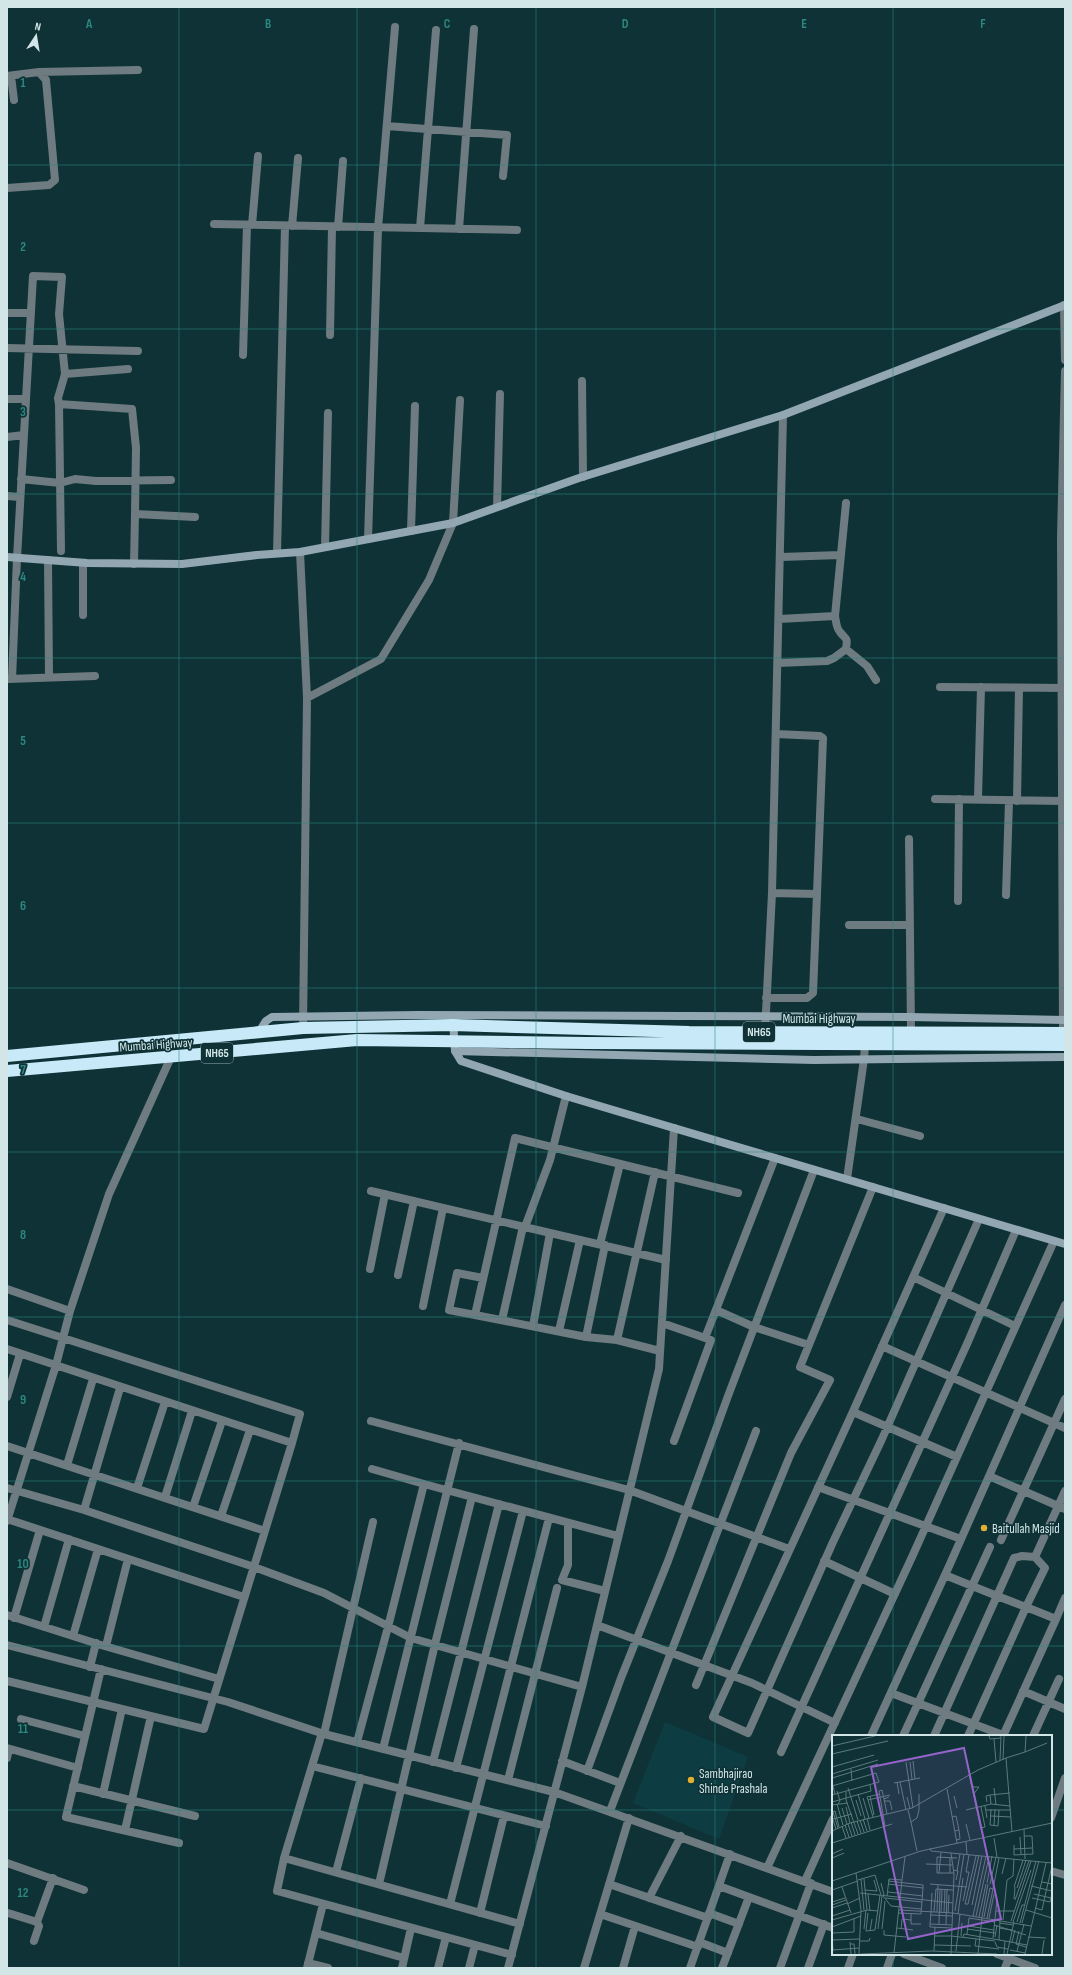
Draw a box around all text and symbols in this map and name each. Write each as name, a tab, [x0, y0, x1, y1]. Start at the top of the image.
north arrow	[16, 16, 56, 56]
text: A	[85, 16, 93, 32]
text: B	[265, 16, 271, 32]
text: C	[444, 16, 451, 32]
text: D	[622, 16, 629, 32]
text: E	[801, 16, 807, 32]
text: F	[980, 16, 986, 32]
text: N	[34, 20, 42, 34]
text: 1	[20, 75, 26, 91]
text: 2	[20, 239, 26, 255]
text: 3	[20, 404, 26, 420]
text: 4	[20, 569, 26, 585]
text: 5	[20, 733, 26, 749]
text: 6	[20, 898, 26, 914]
street label: Mumbai Highway	[782, 1011, 856, 1027]
road number: NH65	[743, 1022, 775, 1042]
street label: Mumbai Highway	[119, 1034, 193, 1056]
road number: NH65	[201, 1043, 233, 1063]
text: 7	[20, 1062, 26, 1078]
text: 8	[20, 1227, 26, 1243]
text: 9	[20, 1392, 26, 1408]
place label: Baitullah Masjid	[992, 1521, 1060, 1537]
marker: Baitullah Masjid	[979, 1523, 989, 1533]
text: 10	[17, 1556, 29, 1572]
text: 11	[18, 1721, 28, 1737]
inset map	[832, 1735, 1052, 1955]
place label: Sambhajirao Shinde Prashala	[699, 1766, 768, 1797]
marker: Sambhajirao Shinde Prashala	[686, 1775, 696, 1785]
text: 12	[18, 1885, 29, 1901]

